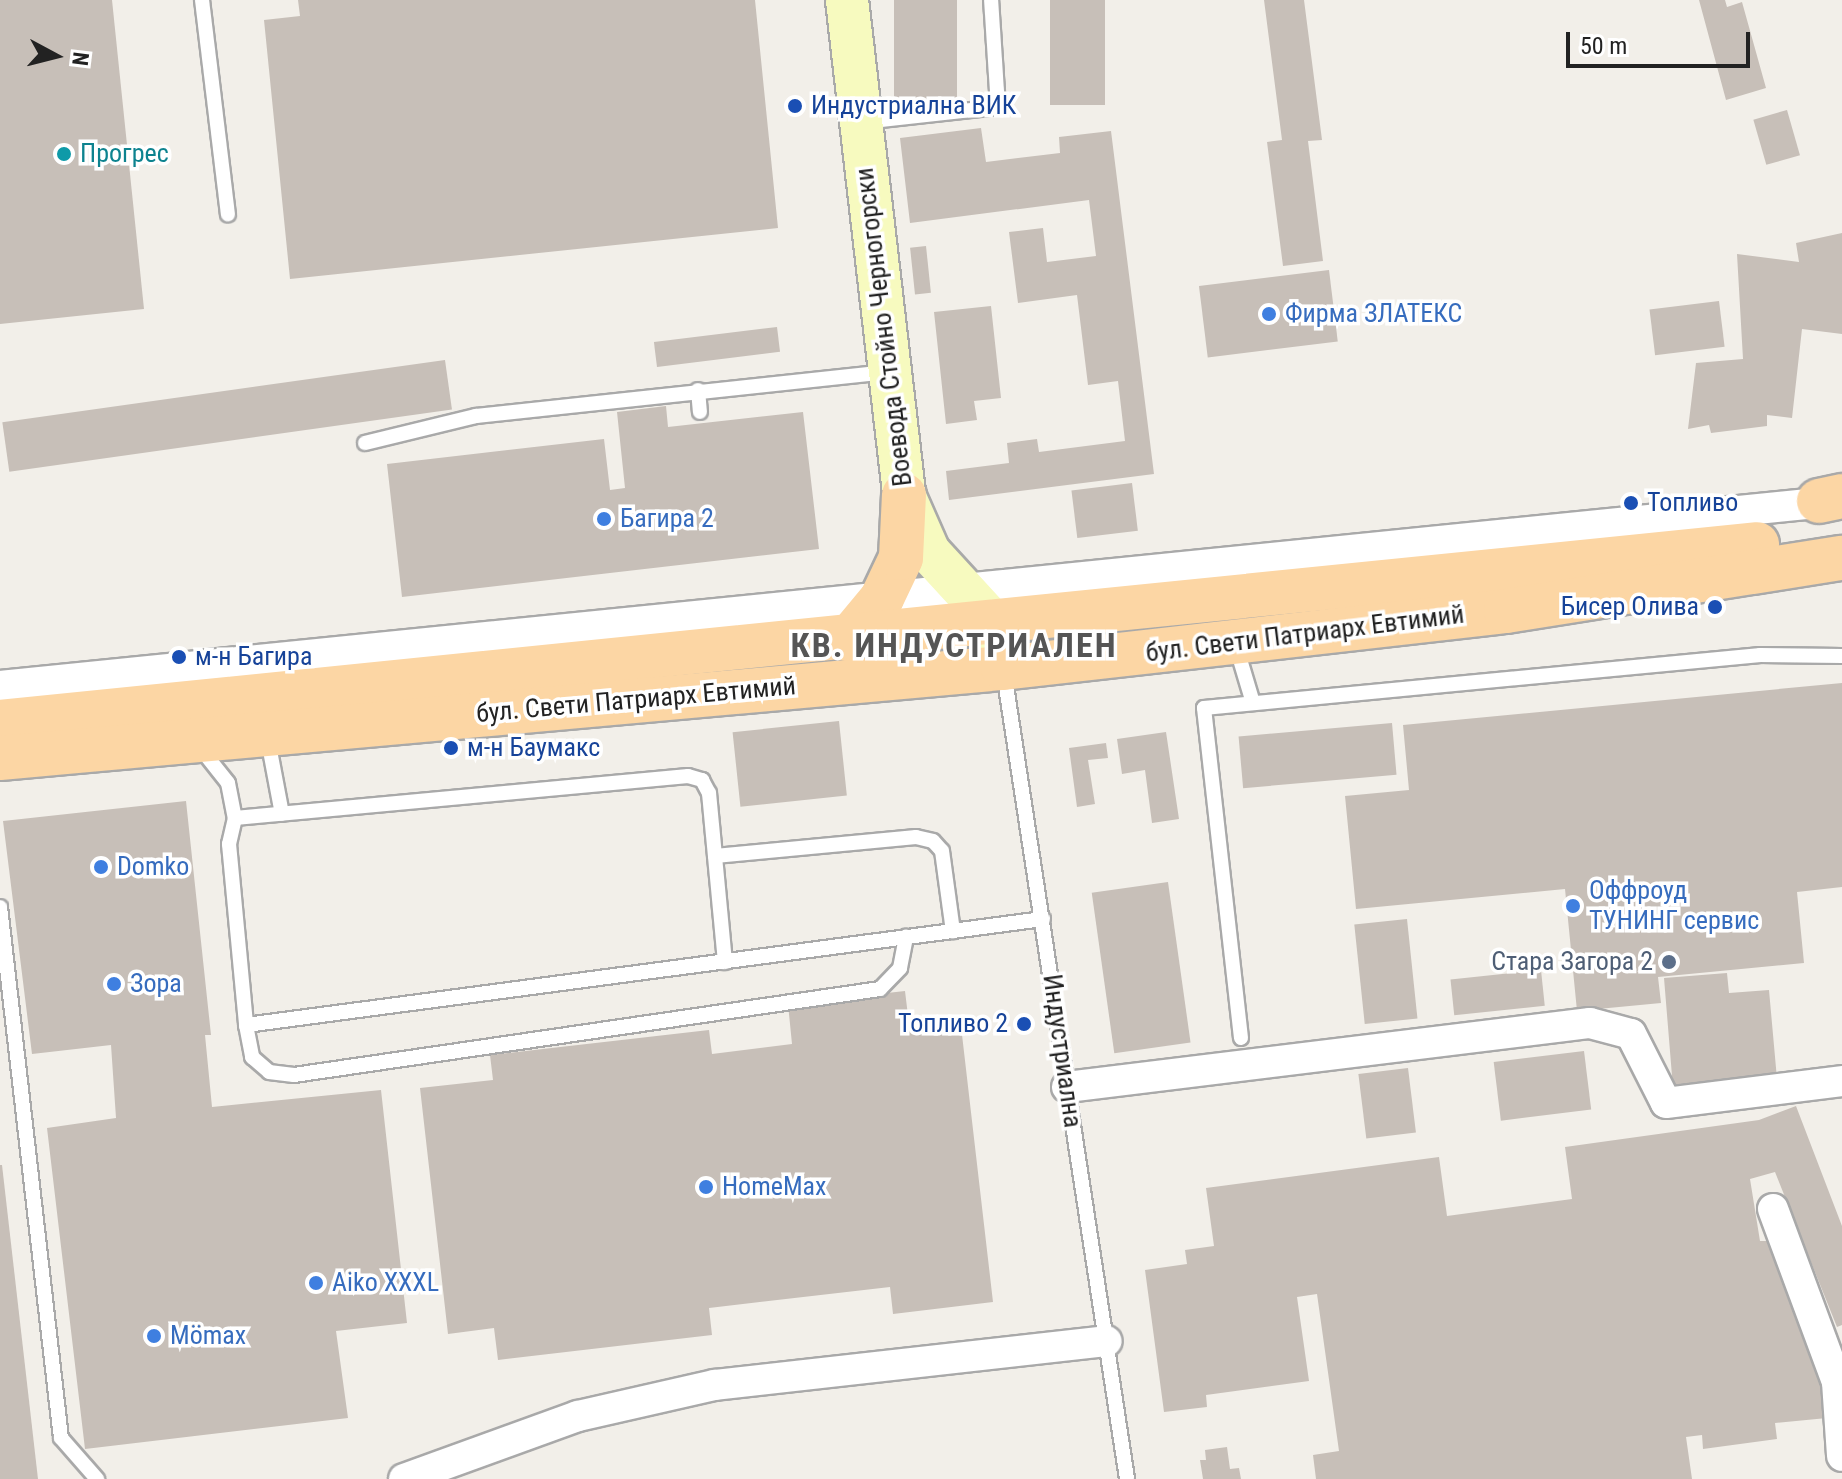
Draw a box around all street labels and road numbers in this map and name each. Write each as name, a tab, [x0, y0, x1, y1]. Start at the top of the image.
street label: Воевода Стойно Черногорски	[849, 166, 919, 488]
street label: бул. Свети Патриарх Евтимий	[1144, 599, 1466, 669]
street label: бул. Свети Патриарх Евтимий	[475, 670, 797, 730]
street label: Индустриална	[1036, 972, 1088, 1130]

